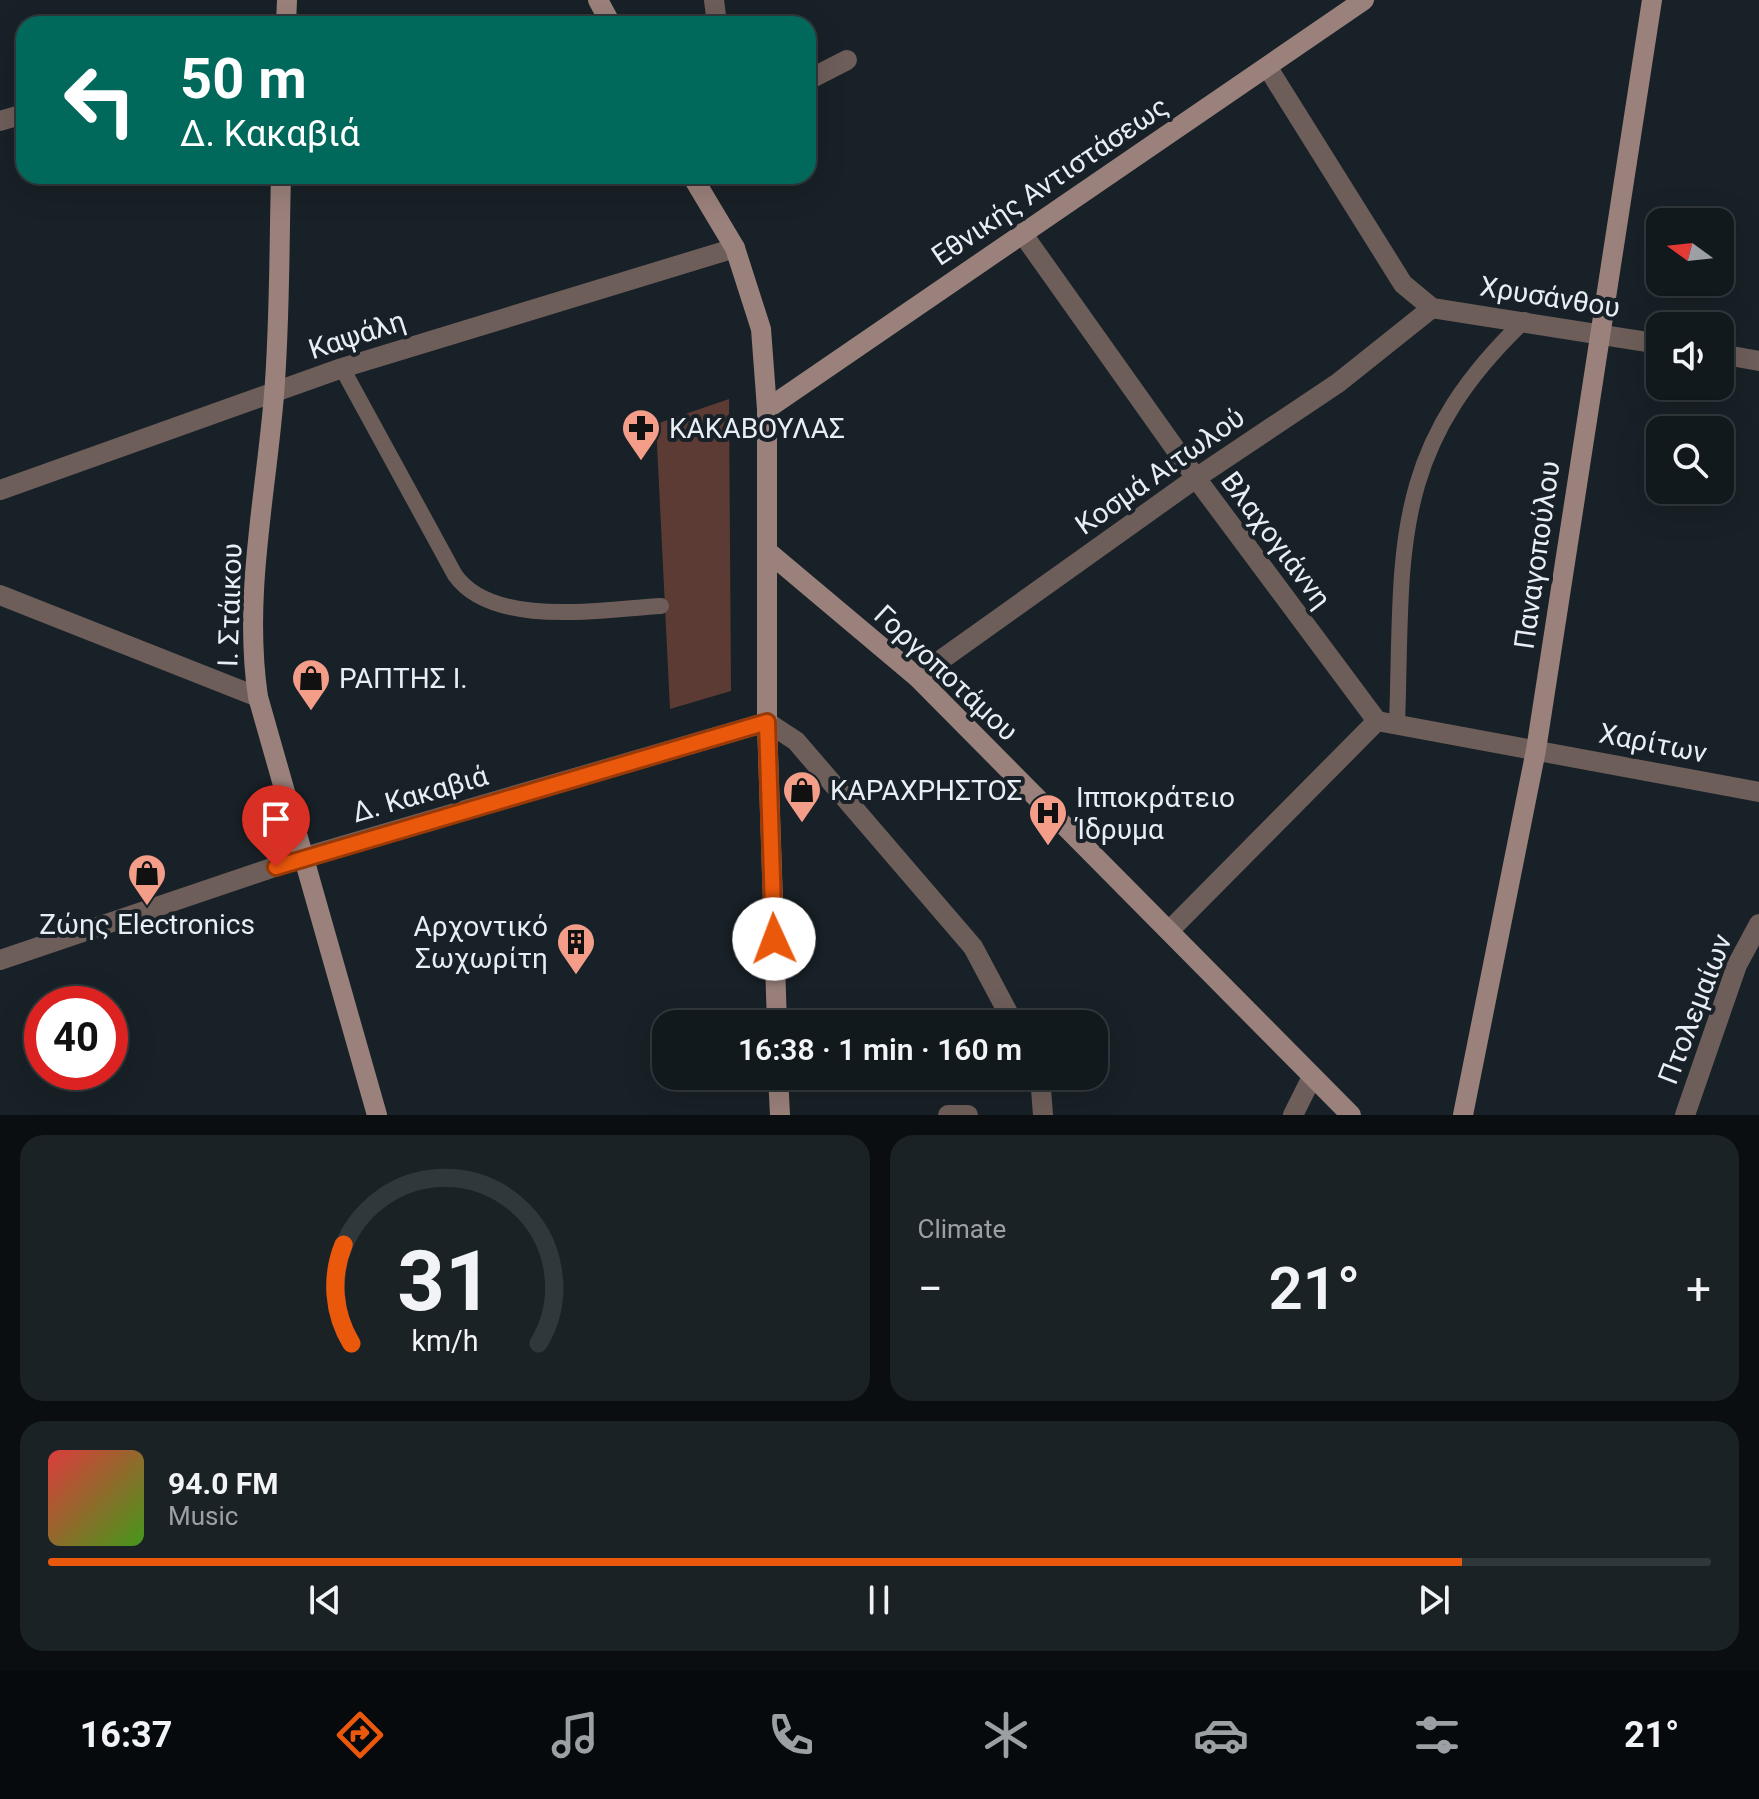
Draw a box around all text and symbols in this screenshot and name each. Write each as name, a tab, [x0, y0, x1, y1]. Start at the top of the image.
text: 50 m	[180, 46, 307, 112]
icon: left	[48, 48, 152, 152]
street label: Εθνικής Αντιστάσεως	[926, 90, 1174, 272]
text: Δ. Κακαβιά	[180, 113, 360, 155]
north arrow	[1646, 208, 1734, 296]
map controls	[1646, 208, 1734, 504]
street label: Χρυσάνθου	[1478, 270, 1622, 324]
street label: Καψάλη	[304, 304, 410, 366]
button: sound	[1646, 312, 1734, 400]
street label: Κοσμά Αιτωλού	[1069, 401, 1251, 541]
pharmacy icon: ΚΑΚΑΒΟΥΛΑΣ	[620, 407, 662, 462]
place label: ΚΑΚΑΒΟΥΛΑΣ	[669, 412, 845, 445]
button: search	[1646, 416, 1734, 504]
street label: Παναγοπούλου	[1507, 459, 1567, 651]
street label: Βλαχογιάννη	[1214, 465, 1338, 615]
street label: Ι. Στάικου	[211, 542, 249, 668]
street label: Γοργοποτάμου	[867, 598, 1025, 748]
shop icon: ΡΑΠΤΗΣ Ι.	[290, 657, 332, 712]
place label: ΡΑΠΤΗΣ Ι.	[339, 662, 468, 695]
street label: Χαρίτων	[1596, 716, 1710, 770]
street label: Δ. Κακαβιά	[348, 759, 492, 829]
shop icon: ΚΑΡΑΧΡΗΣΤΟΣ	[781, 769, 823, 824]
place label: ΚΑΡΑΧΡΗΣΤΟΣ	[830, 774, 1022, 807]
place label: Ιπποκράτειο Ίδρυμα	[1074, 781, 1235, 846]
pin	[242, 785, 310, 867]
hospital icon: Ιπποκράτειο Ίδρυμα	[1027, 792, 1069, 847]
icon: arrive	[254, 797, 298, 841]
shop icon: Ζώης Electronics	[126, 852, 168, 907]
position arrow	[732, 897, 816, 981]
place label: Ζώης Electronics	[39, 908, 255, 941]
place label: Αρχοντικό Σωχωρίτη	[414, 910, 548, 975]
building icon: Αρχοντικό Σωχωρίτη	[555, 921, 597, 976]
street label: Πτολεμαίων	[1651, 929, 1739, 1089]
speed limit sign: 40	[24, 986, 128, 1090]
text: 16:38 · 1 min · 160 m	[738, 1032, 1022, 1067]
text: Climate	[918, 1214, 1006, 1244]
text: 31	[397, 1233, 492, 1330]
text: 21°	[1268, 1253, 1360, 1324]
text: −	[918, 1263, 943, 1315]
text: +	[1686, 1263, 1711, 1315]
text: km/h	[411, 1324, 478, 1358]
text: 94.0 FM	[168, 1466, 279, 1501]
text: Music	[168, 1501, 238, 1531]
icon: previous	[303, 1578, 347, 1622]
icon: pause	[857, 1578, 901, 1622]
icon: next	[1412, 1578, 1456, 1622]
icon: directions	[332, 1707, 388, 1763]
icon: music	[547, 1707, 603, 1763]
icon: phone	[763, 1707, 819, 1763]
icon: climate	[978, 1707, 1034, 1763]
icon: car	[1193, 1707, 1249, 1763]
icon: filters	[1409, 1707, 1465, 1763]
text: 16:37	[80, 1714, 172, 1756]
text: 21°	[1624, 1714, 1679, 1756]

